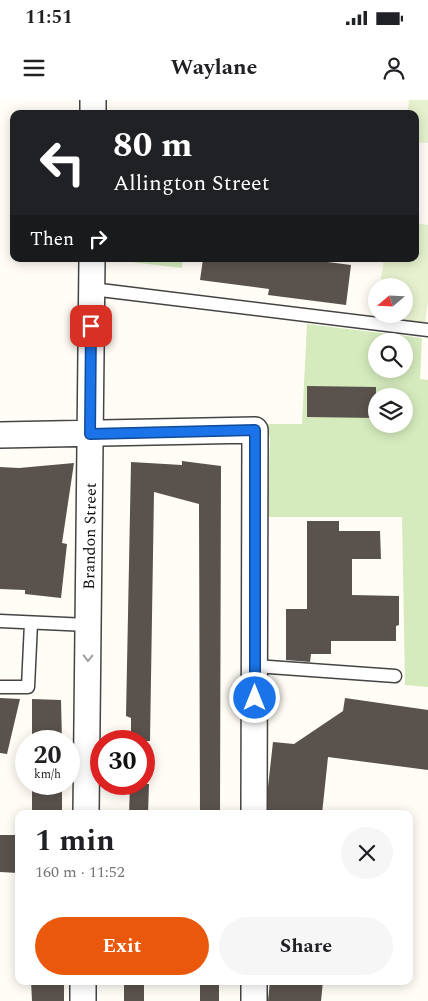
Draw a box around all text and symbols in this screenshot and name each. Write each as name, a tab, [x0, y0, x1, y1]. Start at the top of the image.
text: 11:51	[25, 3, 73, 32]
text: Waylane	[171, 51, 258, 84]
icon: menu	[20, 54, 48, 82]
icon: person	[380, 54, 408, 82]
text: 80 m	[113, 119, 193, 172]
icon: left	[30, 130, 95, 195]
text: Allington Street	[113, 167, 270, 200]
text: Then	[30, 225, 74, 254]
icon: right	[84, 225, 112, 253]
north arrow	[368, 278, 412, 322]
map controls	[368, 278, 413, 433]
pin	[70, 305, 112, 347]
icon: arrive	[77, 312, 105, 340]
button: search	[368, 333, 413, 378]
button: layers	[368, 388, 413, 433]
street label: Brandon Street	[77, 482, 103, 590]
one-way arrow	[83, 654, 93, 662]
position arrow	[228, 671, 280, 723]
speed limit sign: 30	[90, 730, 155, 795]
text: 20	[33, 737, 62, 775]
text: km/h	[34, 765, 61, 784]
text: 1 min	[35, 818, 115, 864]
button: close	[341, 827, 393, 879]
text: 160 m · 11:52	[35, 860, 125, 884]
button: Exit	[35, 917, 209, 975]
button: Share	[219, 917, 393, 975]

